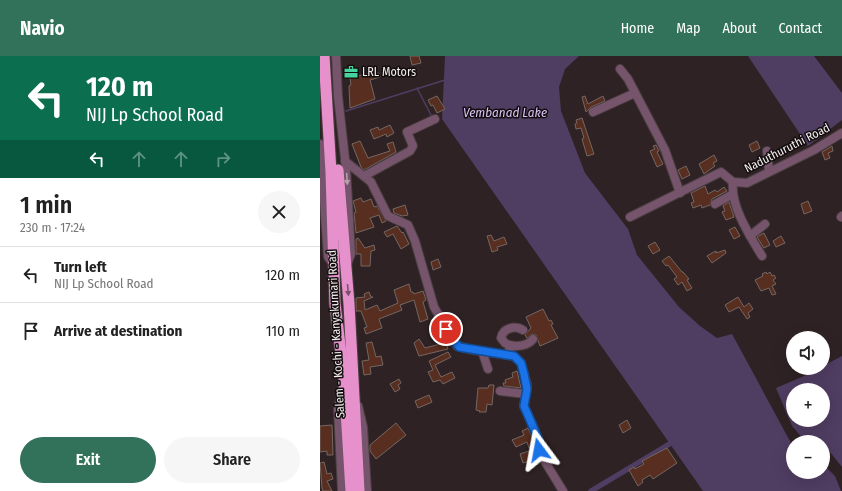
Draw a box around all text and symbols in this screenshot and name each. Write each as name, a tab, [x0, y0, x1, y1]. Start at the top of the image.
text: Navio	[20, 17, 65, 40]
text: Home	[621, 20, 654, 37]
text: Map	[676, 20, 700, 37]
text: About	[722, 20, 757, 37]
text: Contact	[779, 20, 822, 37]
office icon: LRL Motors	[343, 64, 359, 80]
place label: LRL Motors	[362, 65, 416, 79]
text: 120 m	[86, 70, 153, 103]
icon: left	[20, 72, 72, 124]
text: NIJ Lp School Road	[86, 104, 224, 126]
water label: Vembanad Lake	[463, 105, 547, 120]
street label: Naduthuruthi Road	[742, 120, 832, 176]
icon: left	[86, 148, 108, 170]
icon: ahead	[128, 148, 150, 170]
icon: ahead	[170, 148, 192, 170]
icon: right	[212, 148, 234, 170]
one-way arrow	[343, 173, 350, 185]
text: 1 min	[20, 191, 72, 219]
button: close	[258, 191, 300, 233]
text: 230 m · 17:24	[20, 220, 85, 235]
street label: Salem - Kochi - Kanyakumari Road	[325, 250, 347, 418]
text: Turn left	[54, 258, 107, 276]
icon: left	[20, 264, 42, 286]
text: 120 m	[265, 266, 300, 284]
text: NIJ Lp School Road	[54, 276, 153, 291]
one-way arrow	[345, 284, 352, 296]
pin	[429, 312, 463, 346]
icon: arrive	[435, 318, 457, 340]
icon: arrive	[20, 320, 42, 342]
text: Arrive at destination	[54, 322, 182, 340]
text: 110 m	[266, 322, 300, 340]
map controls	[786, 331, 830, 479]
button: sound	[786, 331, 830, 375]
button: +	[786, 383, 830, 427]
position arrow	[518, 429, 560, 471]
button: −	[786, 435, 830, 479]
button: Exit	[20, 437, 156, 483]
button: Share	[164, 437, 300, 483]

